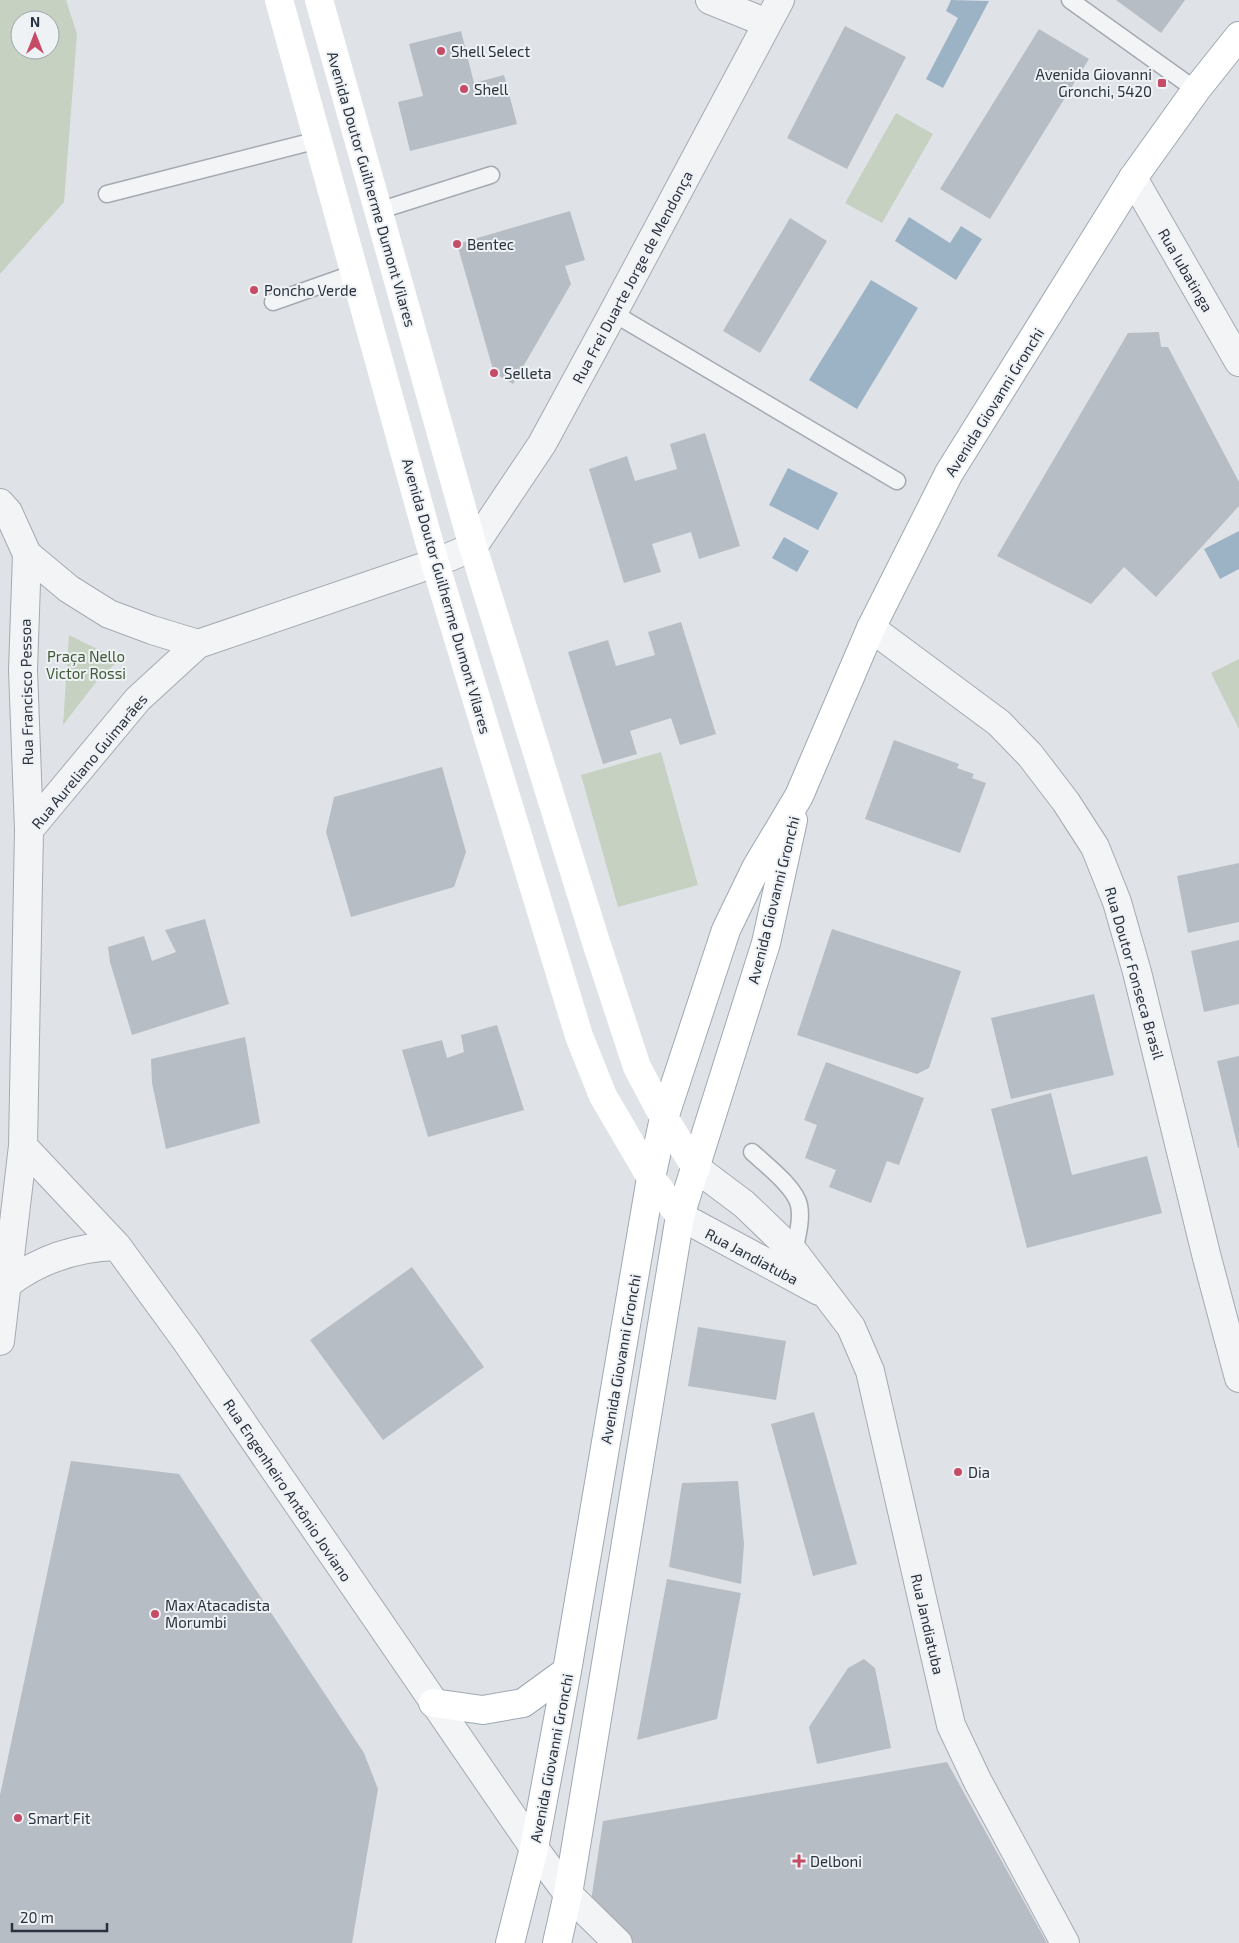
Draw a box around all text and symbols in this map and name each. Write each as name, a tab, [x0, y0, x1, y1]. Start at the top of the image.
north arrow	[10, 10, 60, 60]
text: N	[30, 13, 40, 30]
place label: Shell Select	[451, 42, 530, 60]
marker: Shell Select	[435, 45, 447, 57]
street label: Avenida Doutor Guilherme Dumont Vilares	[324, 49, 420, 329]
place label: Avenida Giovanni Gronchi, 5420	[1036, 65, 1152, 100]
marker: Avenida Giovanni Gronchi, 5420	[1156, 77, 1168, 89]
place label: Shell	[474, 80, 509, 98]
marker: Shell	[458, 83, 470, 95]
street label: Rua Frei Duarte Jorge de Mendonça	[568, 168, 697, 387]
street label: Rua Iubatinga	[1155, 225, 1217, 315]
place label: Bentec	[467, 235, 514, 253]
marker: Bentec	[451, 238, 463, 250]
place label: Poncho Verde	[264, 281, 357, 299]
marker: Poncho Verde	[248, 284, 260, 296]
street label: Avenida Giovanni Gronchi	[941, 324, 1047, 480]
place label: Selleta	[504, 364, 551, 382]
marker: Selleta	[488, 367, 500, 379]
street label: Avenida Doutor Guilherme Dumont Vilares	[399, 456, 495, 736]
street label: Rua Francisco Pessoa	[16, 618, 36, 766]
park label: Praça Nello Victor Rossi	[46, 647, 126, 682]
street label: Rua Aureliano Guimarães	[27, 690, 151, 832]
street label: Avenida Giovanni Gronchi	[743, 814, 803, 986]
street label: Rua Doutor Fonseca Brasil	[1102, 885, 1168, 1062]
street label: Rua Jandiatuba	[702, 1224, 802, 1288]
street label: Avenida Giovanni Gronchi	[596, 1273, 644, 1445]
street label: Rua Engenheiro Antônio Joviano	[220, 1395, 356, 1585]
place label: Dia	[968, 1463, 990, 1481]
marker: Dia	[952, 1466, 964, 1478]
street label: Rua Jandiatuba	[908, 1572, 948, 1676]
place label: Max Atacadista Morumbi	[165, 1596, 270, 1631]
marker: Max Atacadista Morumbi	[149, 1608, 161, 1620]
street label: Avenida Giovanni Gronchi	[526, 1672, 576, 1844]
place label: Smart Fit	[28, 1809, 91, 1827]
marker: Smart Fit	[12, 1812, 24, 1824]
place label: Delboni	[810, 1852, 862, 1870]
marker: Delboni	[792, 1854, 806, 1868]
scale bar	[12, 1900, 108, 1932]
text: 20 m	[20, 1908, 54, 1926]

